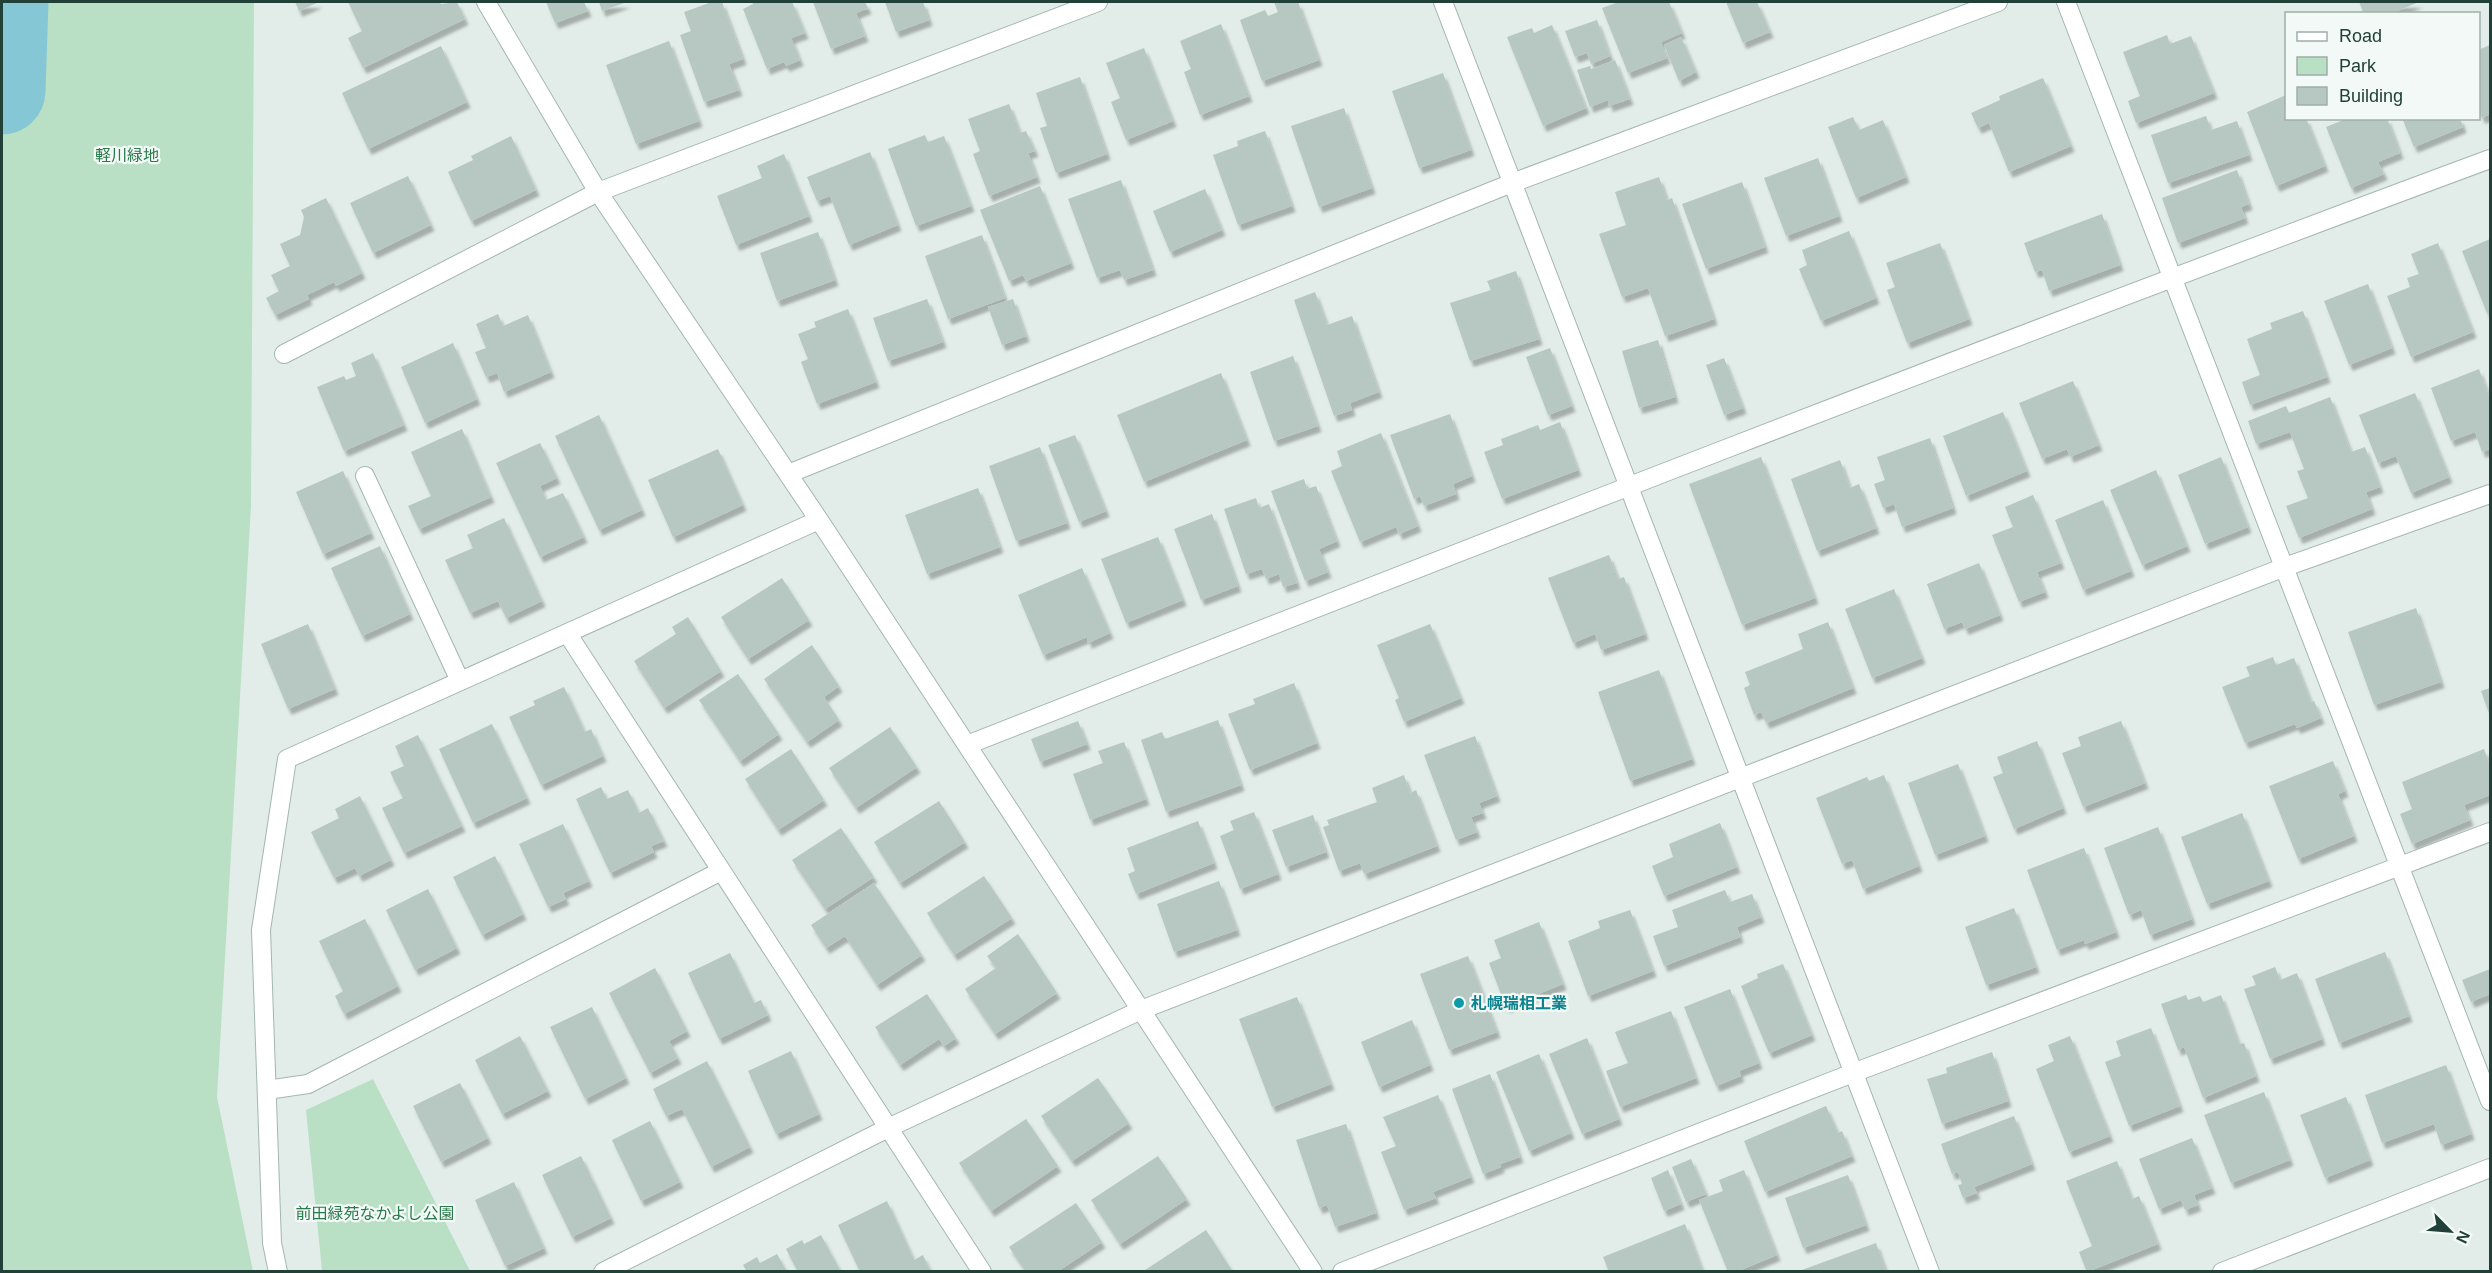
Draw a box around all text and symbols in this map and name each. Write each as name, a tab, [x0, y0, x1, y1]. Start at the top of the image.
legend	[2285, 12, 2480, 120]
text: Road	[2339, 26, 2382, 46]
text: Park	[2339, 56, 2377, 76]
text: Building	[2339, 86, 2403, 106]
park label: 軽川緑地	[95, 147, 159, 164]
place label: 札幌瑞相工業	[1471, 995, 1567, 1012]
marker: 札幌瑞相工業	[1452, 996, 1466, 1010]
north arrow	[2420, 1201, 2480, 1261]
park label: 前田緑苑なかよし公園	[295, 1205, 455, 1222]
text: N	[2453, 1228, 2473, 1246]

